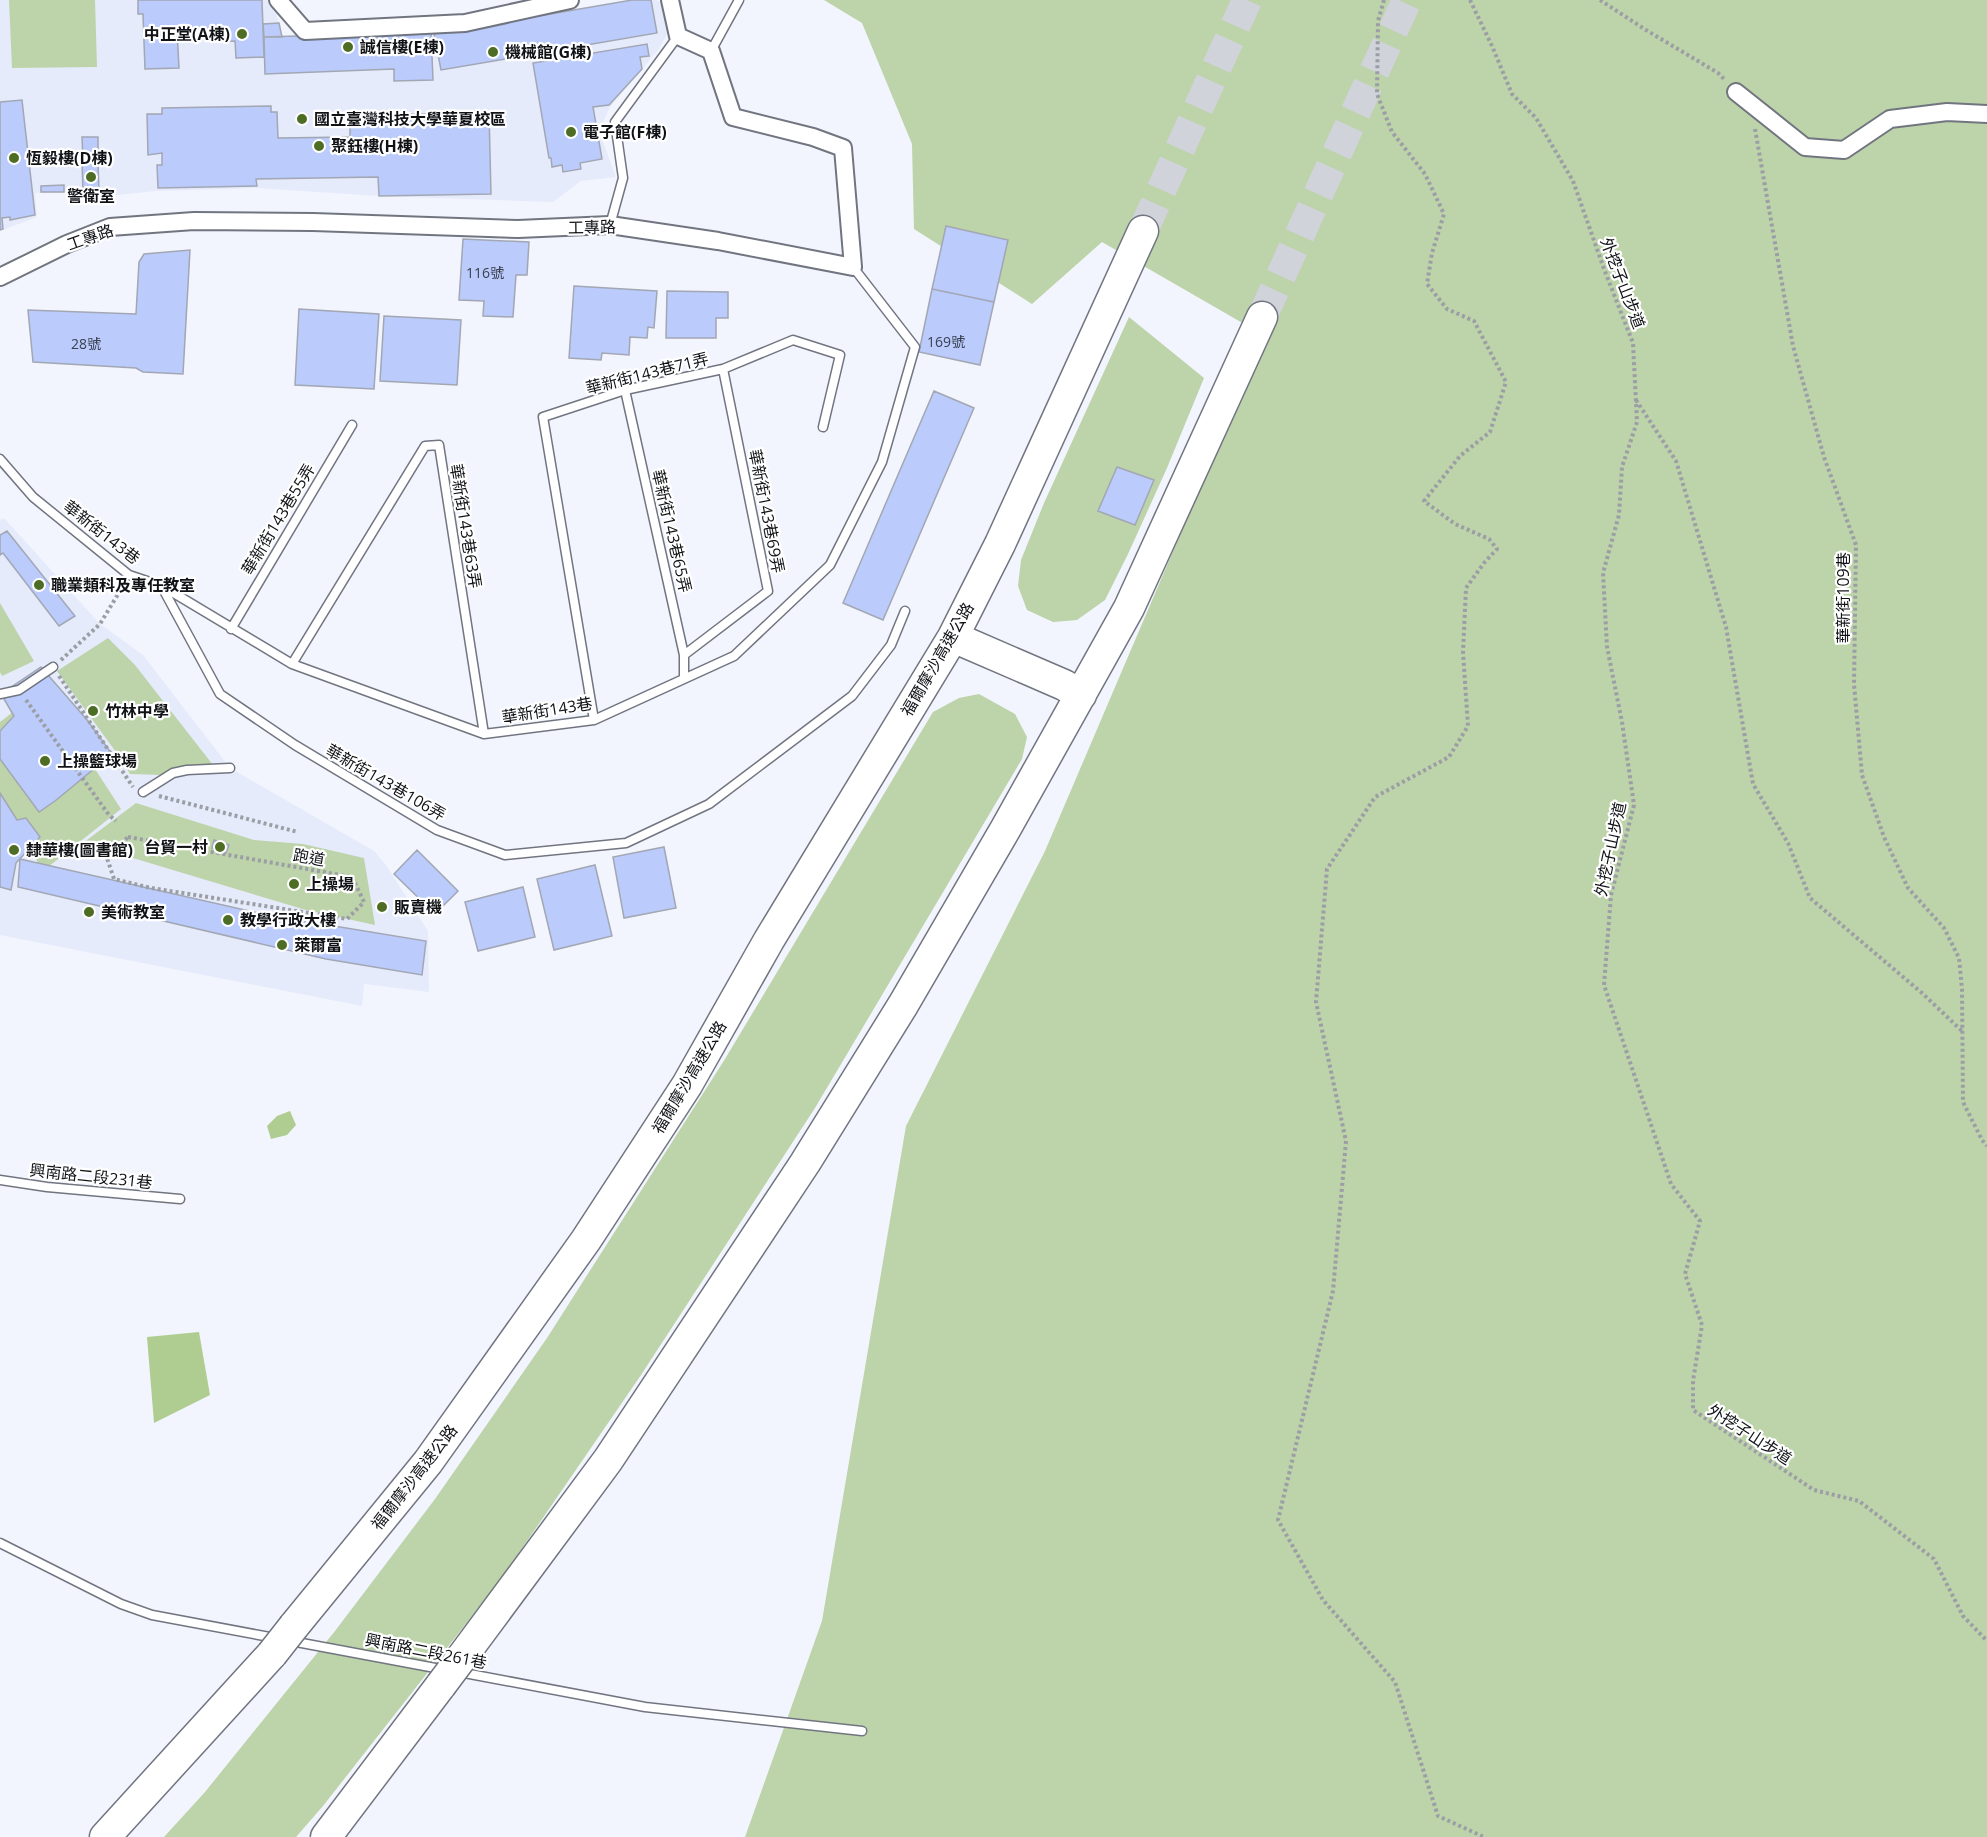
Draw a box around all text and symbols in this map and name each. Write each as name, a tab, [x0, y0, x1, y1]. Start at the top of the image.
place label: 中正堂(A棟)	[144, 23, 230, 45]
marker: 中正堂(A棟)	[235, 27, 249, 41]
place label: 誠信樓(E棟)	[360, 36, 444, 58]
marker: 誠信樓(E棟)	[341, 40, 355, 54]
place label: 機械館(G棟)	[505, 41, 591, 63]
marker: 機械館(G棟)	[486, 45, 500, 59]
place label: 國立臺灣科技大學華夏校區	[314, 108, 506, 130]
marker: 國立臺灣科技大學華夏校區	[295, 112, 309, 126]
place label: 電子館(F棟)	[583, 121, 667, 143]
marker: 電子館(F棟)	[564, 125, 578, 139]
place label: 聚鈺樓(H棟)	[331, 135, 418, 157]
marker: 聚鈺樓(H棟)	[312, 139, 326, 153]
place label: 恆毅樓(D棟)	[26, 147, 113, 169]
marker: 恆毅樓(D棟)	[7, 151, 21, 165]
marker: 警衛室	[84, 170, 98, 184]
place label: 警衛室	[67, 185, 115, 207]
street label: 工專路	[568, 216, 616, 238]
street label: 工專路	[64, 219, 116, 255]
street label: 外挖子山步道	[1596, 234, 1650, 332]
house number: 116號	[466, 263, 504, 282]
house number: 169號	[927, 332, 965, 351]
house number: 28號	[71, 334, 101, 353]
street label: 華新街143巷71弄	[583, 347, 711, 399]
street label: 華新街143巷69弄	[744, 447, 790, 575]
street label: 華新街143巷55弄	[236, 459, 320, 579]
street label: 華新街143巷63弄	[445, 462, 487, 590]
street label: 華新街143巷65弄	[647, 467, 697, 595]
street label: 華新街143巷	[59, 495, 145, 569]
street label: 華新街109巷	[1832, 552, 1854, 644]
place label: 職業類科及專任教室	[51, 574, 195, 596]
marker: 職業類科及專任教室	[32, 578, 46, 592]
street label: 福爾摩沙高速公路	[895, 598, 979, 720]
street label: 華新街143巷	[500, 692, 594, 728]
place label: 竹林中學	[105, 700, 169, 722]
marker: 竹林中學	[86, 704, 100, 718]
street label: 華新街143巷106弄	[322, 739, 450, 825]
place label: 上操籃球場	[57, 750, 137, 772]
marker: 上操籃球場	[38, 754, 52, 768]
street label: 外挖子山步道	[1589, 800, 1631, 898]
place label: 台貿一村	[144, 836, 208, 858]
place label: 隸華樓(圖書館)	[26, 839, 133, 861]
marker: 台貿一村	[213, 840, 227, 854]
marker: 隸華樓(圖書館)	[7, 843, 21, 857]
street label: 跑道	[291, 843, 327, 871]
place label: 上操場	[306, 873, 354, 895]
marker: 上操場	[287, 877, 301, 891]
place label: 販賣機	[394, 896, 442, 918]
marker: 販賣機	[375, 900, 389, 914]
place label: 美術教室	[101, 901, 165, 923]
marker: 美術教室	[82, 905, 96, 919]
place label: 教學行政大樓	[240, 909, 336, 931]
marker: 教學行政大樓	[221, 913, 235, 927]
place label: 萊爾富	[294, 934, 342, 956]
marker: 萊爾富	[275, 938, 289, 952]
street label: 福爾摩沙高速公路	[647, 1016, 731, 1138]
street label: 興南路二段231巷	[28, 1159, 154, 1193]
street label: 外挖子山步道	[1704, 1399, 1796, 1469]
street label: 福爾摩沙高速公路	[366, 1420, 462, 1534]
street label: 興南路二段261巷	[363, 1628, 489, 1674]

